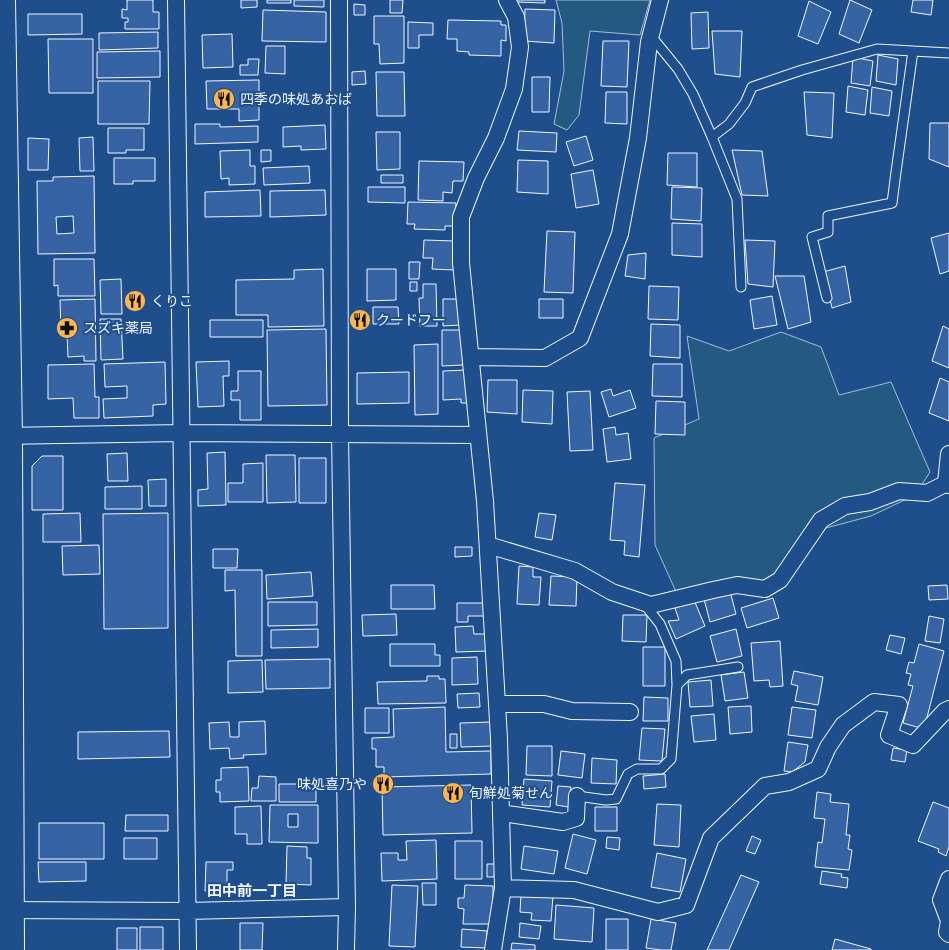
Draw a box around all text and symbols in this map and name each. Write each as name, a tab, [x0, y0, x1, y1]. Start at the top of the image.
restaurant icon: 四季の味処あおば	[212, 87, 236, 111]
place label: 四季の味処あおば	[240, 91, 352, 107]
restaurant icon: くりこ	[123, 289, 147, 313]
place label: くりこ	[151, 293, 193, 309]
restaurant icon: クードフー	[348, 308, 372, 332]
place label: クードフー	[376, 312, 446, 328]
pharmacy icon: スズキ薬局	[55, 316, 79, 340]
place label: スズキ薬局	[83, 320, 153, 336]
restaurant icon: 味処喜乃や	[371, 772, 395, 796]
place label: 味処喜乃や	[297, 776, 367, 792]
restaurant icon: 旬鮮処菊せん	[441, 781, 465, 805]
place label: 旬鮮処菊せん	[469, 785, 553, 801]
district label: 田中前一丁目	[207, 882, 297, 899]

